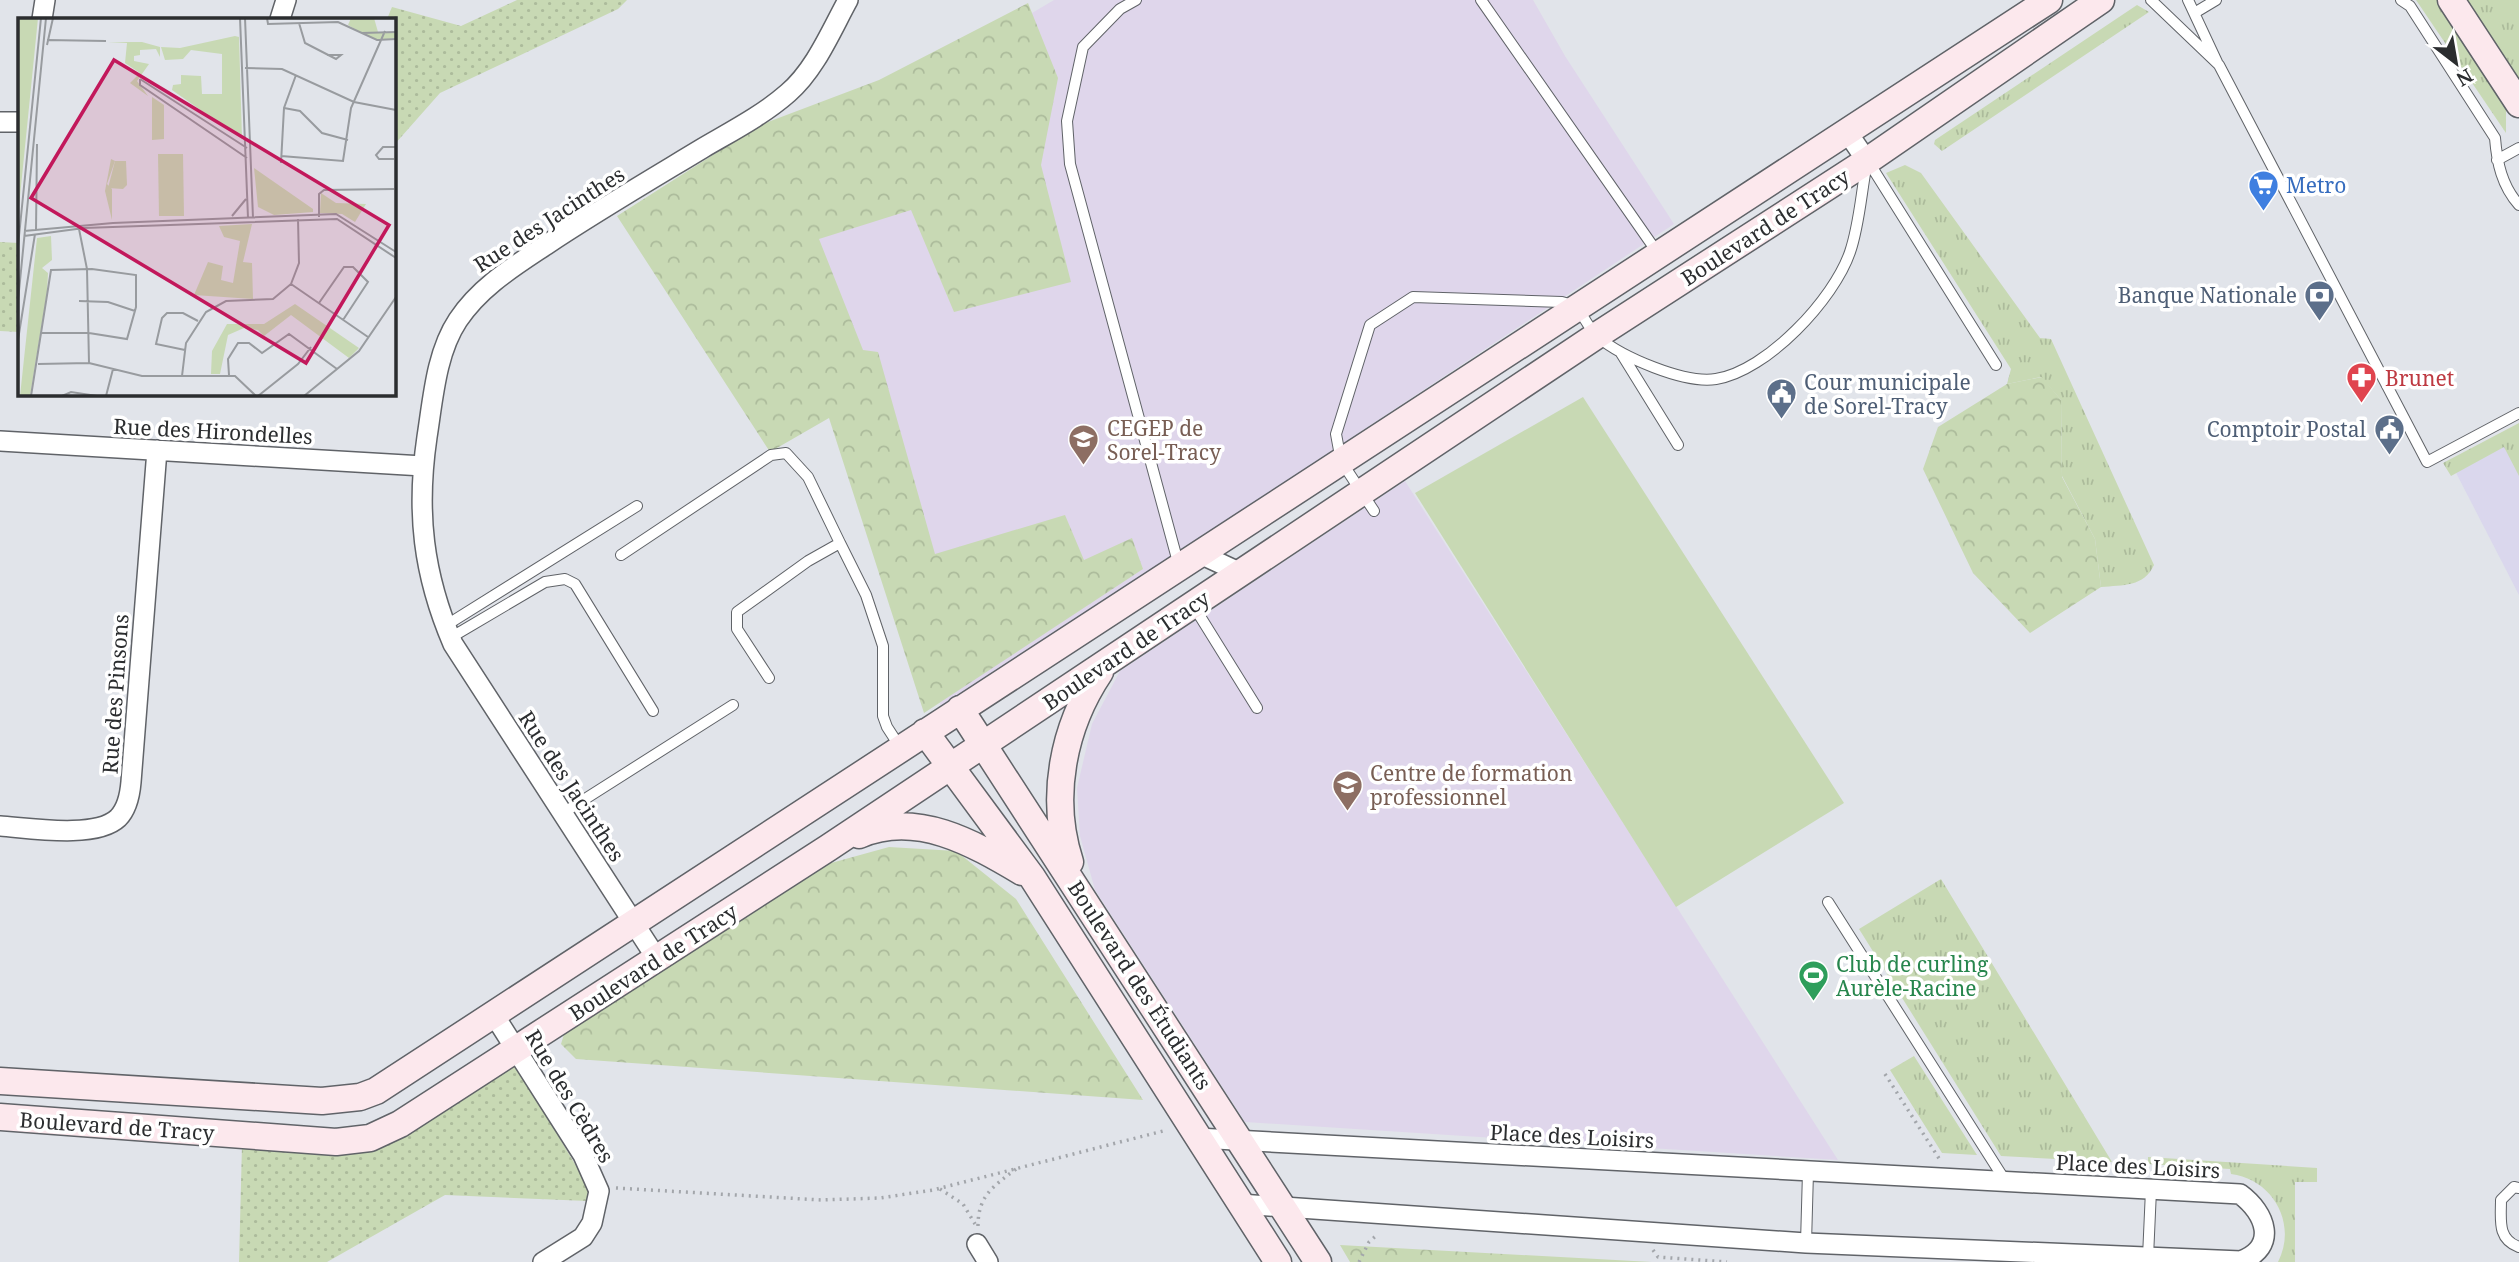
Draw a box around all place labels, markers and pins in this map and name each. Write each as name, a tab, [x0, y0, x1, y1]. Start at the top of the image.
supermarket icon: Metro	[2246, 168, 2280, 212]
place label: Metro	[2286, 171, 2346, 199]
bank icon: Banque Nationale	[2303, 278, 2337, 322]
place label: Banque Nationale	[2118, 281, 2297, 309]
pharmacy icon: Brunet	[2345, 361, 2379, 405]
place label: Brunet	[2385, 364, 2454, 392]
place label: Cour municipale de Sorel-Tracy	[1804, 368, 1971, 420]
public building icon: Cour municipale de Sorel-Tracy	[1764, 377, 1798, 421]
public building icon: Comptoir Postal	[2372, 412, 2406, 456]
place label: CEGEP de Sorel-Tracy	[1107, 414, 1221, 466]
place label: Comptoir Postal	[2207, 415, 2366, 443]
school or university icon: CEGEP de Sorel-Tracy	[1067, 423, 1101, 467]
place label: Centre de formation professionnel	[1370, 759, 1572, 811]
school or university icon: Centre de formation professionnel	[1330, 768, 1364, 812]
place label: Club de curling Aurèle-Racine	[1836, 950, 1989, 1002]
sports icon: Club de curling Aurèle-Racine	[1796, 959, 1830, 1003]

